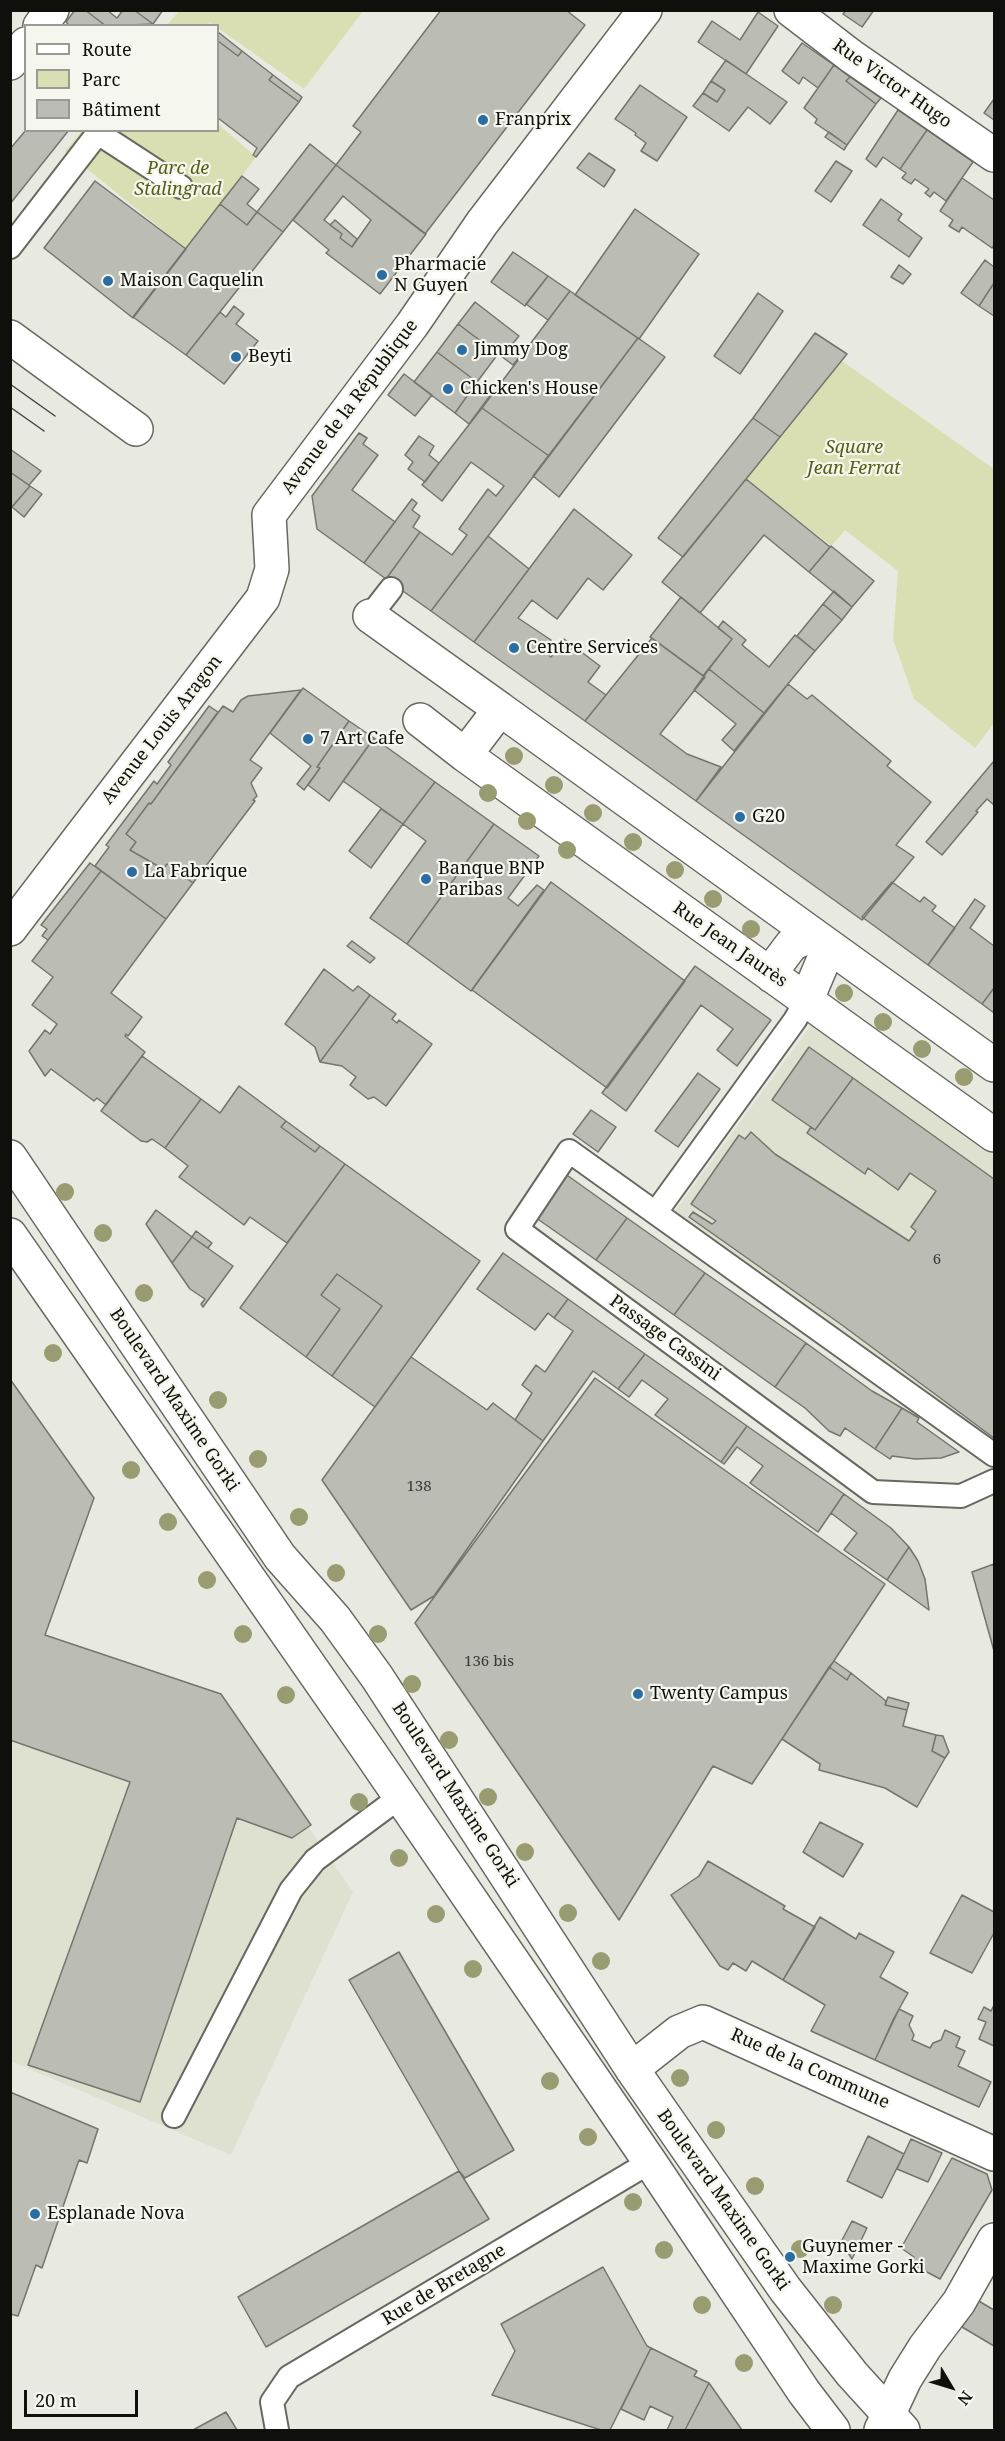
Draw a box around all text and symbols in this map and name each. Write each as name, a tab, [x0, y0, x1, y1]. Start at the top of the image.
legend	[24, 24, 219, 132]
street label: Rue Victor Hugo	[828, 35, 956, 133]
text: Route	[82, 37, 132, 61]
text: Parc	[82, 67, 120, 91]
text: Bâtiment	[82, 97, 161, 121]
place label: Franprix	[495, 109, 571, 131]
marker: Franprix	[476, 113, 490, 127]
park label: Parc de Stalingrad	[134, 158, 222, 201]
place label: Pharmacie N Guyen	[394, 254, 486, 296]
marker: Pharmacie N Guyen	[375, 268, 389, 282]
place label: Maison Caquelin	[120, 270, 264, 292]
marker: Maison Caquelin	[101, 274, 115, 288]
street label: Avenue de la République	[277, 315, 423, 499]
place label: Jimmy Dog	[474, 339, 568, 361]
marker: Jimmy Dog	[455, 343, 469, 357]
place label: Beyti	[248, 346, 292, 368]
marker: Beyti	[229, 350, 243, 364]
place label: Chicken's House	[460, 378, 598, 400]
marker: Chicken's House	[441, 382, 455, 396]
park label: Square Jean Ferrat	[807, 437, 901, 480]
place label: Centre Services	[526, 637, 658, 659]
marker: Centre Services	[507, 641, 521, 655]
street label: Avenue Louis Aragon	[97, 651, 227, 809]
place label: 7 Art Cafe	[320, 728, 404, 750]
marker: 7 Art Cafe	[301, 732, 315, 746]
place label: G20	[752, 806, 785, 828]
marker: G20	[733, 810, 747, 824]
place label: Banque BNP Paribas	[438, 858, 545, 900]
place label: La Fabrique	[144, 861, 247, 883]
marker: La Fabrique	[125, 865, 139, 879]
marker: Banque BNP Paribas	[419, 872, 433, 886]
street label: Rue Jean Jaurès	[669, 898, 791, 992]
house number: 6	[933, 1251, 941, 1269]
street label: Passage Cassini	[605, 1290, 725, 1386]
street label: Boulevard Maxime Gorki	[105, 1304, 243, 1496]
house number: 138	[406, 1478, 432, 1496]
house number: 136 bis	[464, 1653, 514, 1671]
place label: Twenty Campus	[650, 1683, 788, 1705]
marker: Twenty Campus	[631, 1687, 645, 1701]
street label: Boulevard Maxime Gorki	[387, 1699, 523, 1891]
street label: Rue de la Commune	[727, 2024, 893, 2114]
street label: Boulevard Maxime Gorki	[652, 2105, 794, 2295]
place label: Esplanade Nova	[47, 2203, 185, 2225]
marker: Esplanade Nova	[28, 2207, 42, 2221]
place label: Guynemer - Maxime Gorki	[802, 2236, 925, 2278]
street label: Rue de Bretagne	[378, 2240, 510, 2330]
marker: Guynemer - Maxime Gorki	[783, 2250, 797, 2264]
north arrow	[921, 2357, 981, 2417]
scale bar	[27, 2378, 141, 2416]
text: N	[953, 2386, 978, 2410]
text: 20 m	[35, 2388, 77, 2412]

